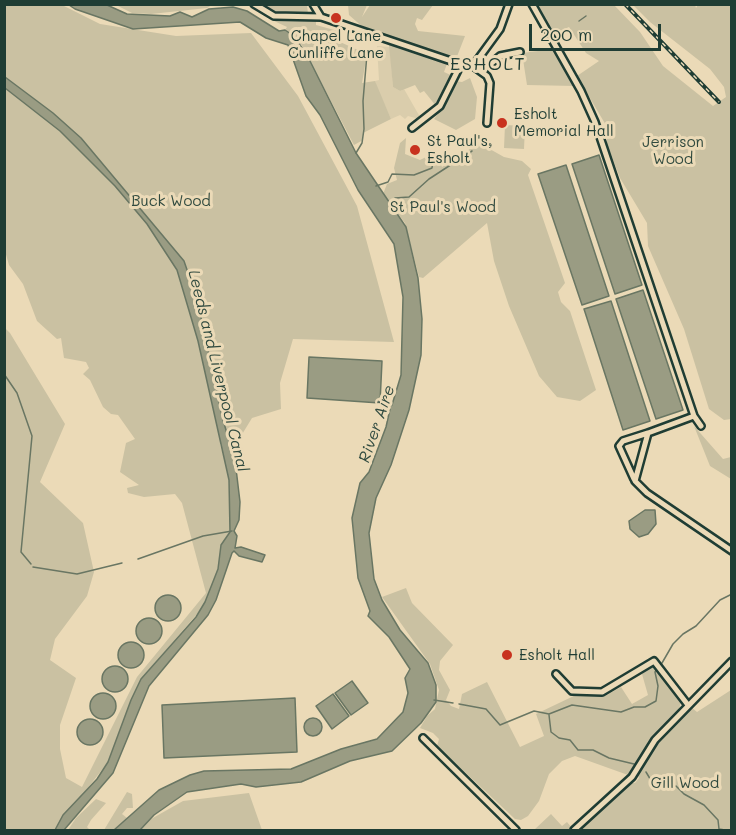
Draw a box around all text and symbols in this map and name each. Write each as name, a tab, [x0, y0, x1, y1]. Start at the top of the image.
marker: Chapel Lane Cunliffe Lane	[329, 11, 343, 25]
scale bar	[532, 12, 664, 50]
text: 200 m	[540, 22, 592, 46]
place label: Chapel Lane Cunliffe Lane	[288, 27, 384, 62]
district label: ESHOLT	[450, 53, 526, 75]
place label: Esholt Memorial Hall	[514, 105, 614, 140]
marker: Esholt Memorial Hall	[495, 116, 509, 130]
place label: St Paul's, Esholt	[427, 132, 492, 167]
park label: Jerrison Wood	[642, 133, 704, 168]
marker: St Paul's, Esholt	[408, 143, 422, 157]
park label: Buck Wood	[131, 192, 211, 210]
park label: St Paul's Wood	[390, 198, 496, 216]
water label: Leeds and Liverpool Canal	[184, 268, 252, 474]
water label: River Aire	[355, 383, 399, 465]
place label: Esholt Hall	[519, 646, 595, 664]
marker: Esholt Hall	[500, 648, 514, 662]
park label: Gill Wood	[651, 774, 719, 792]

